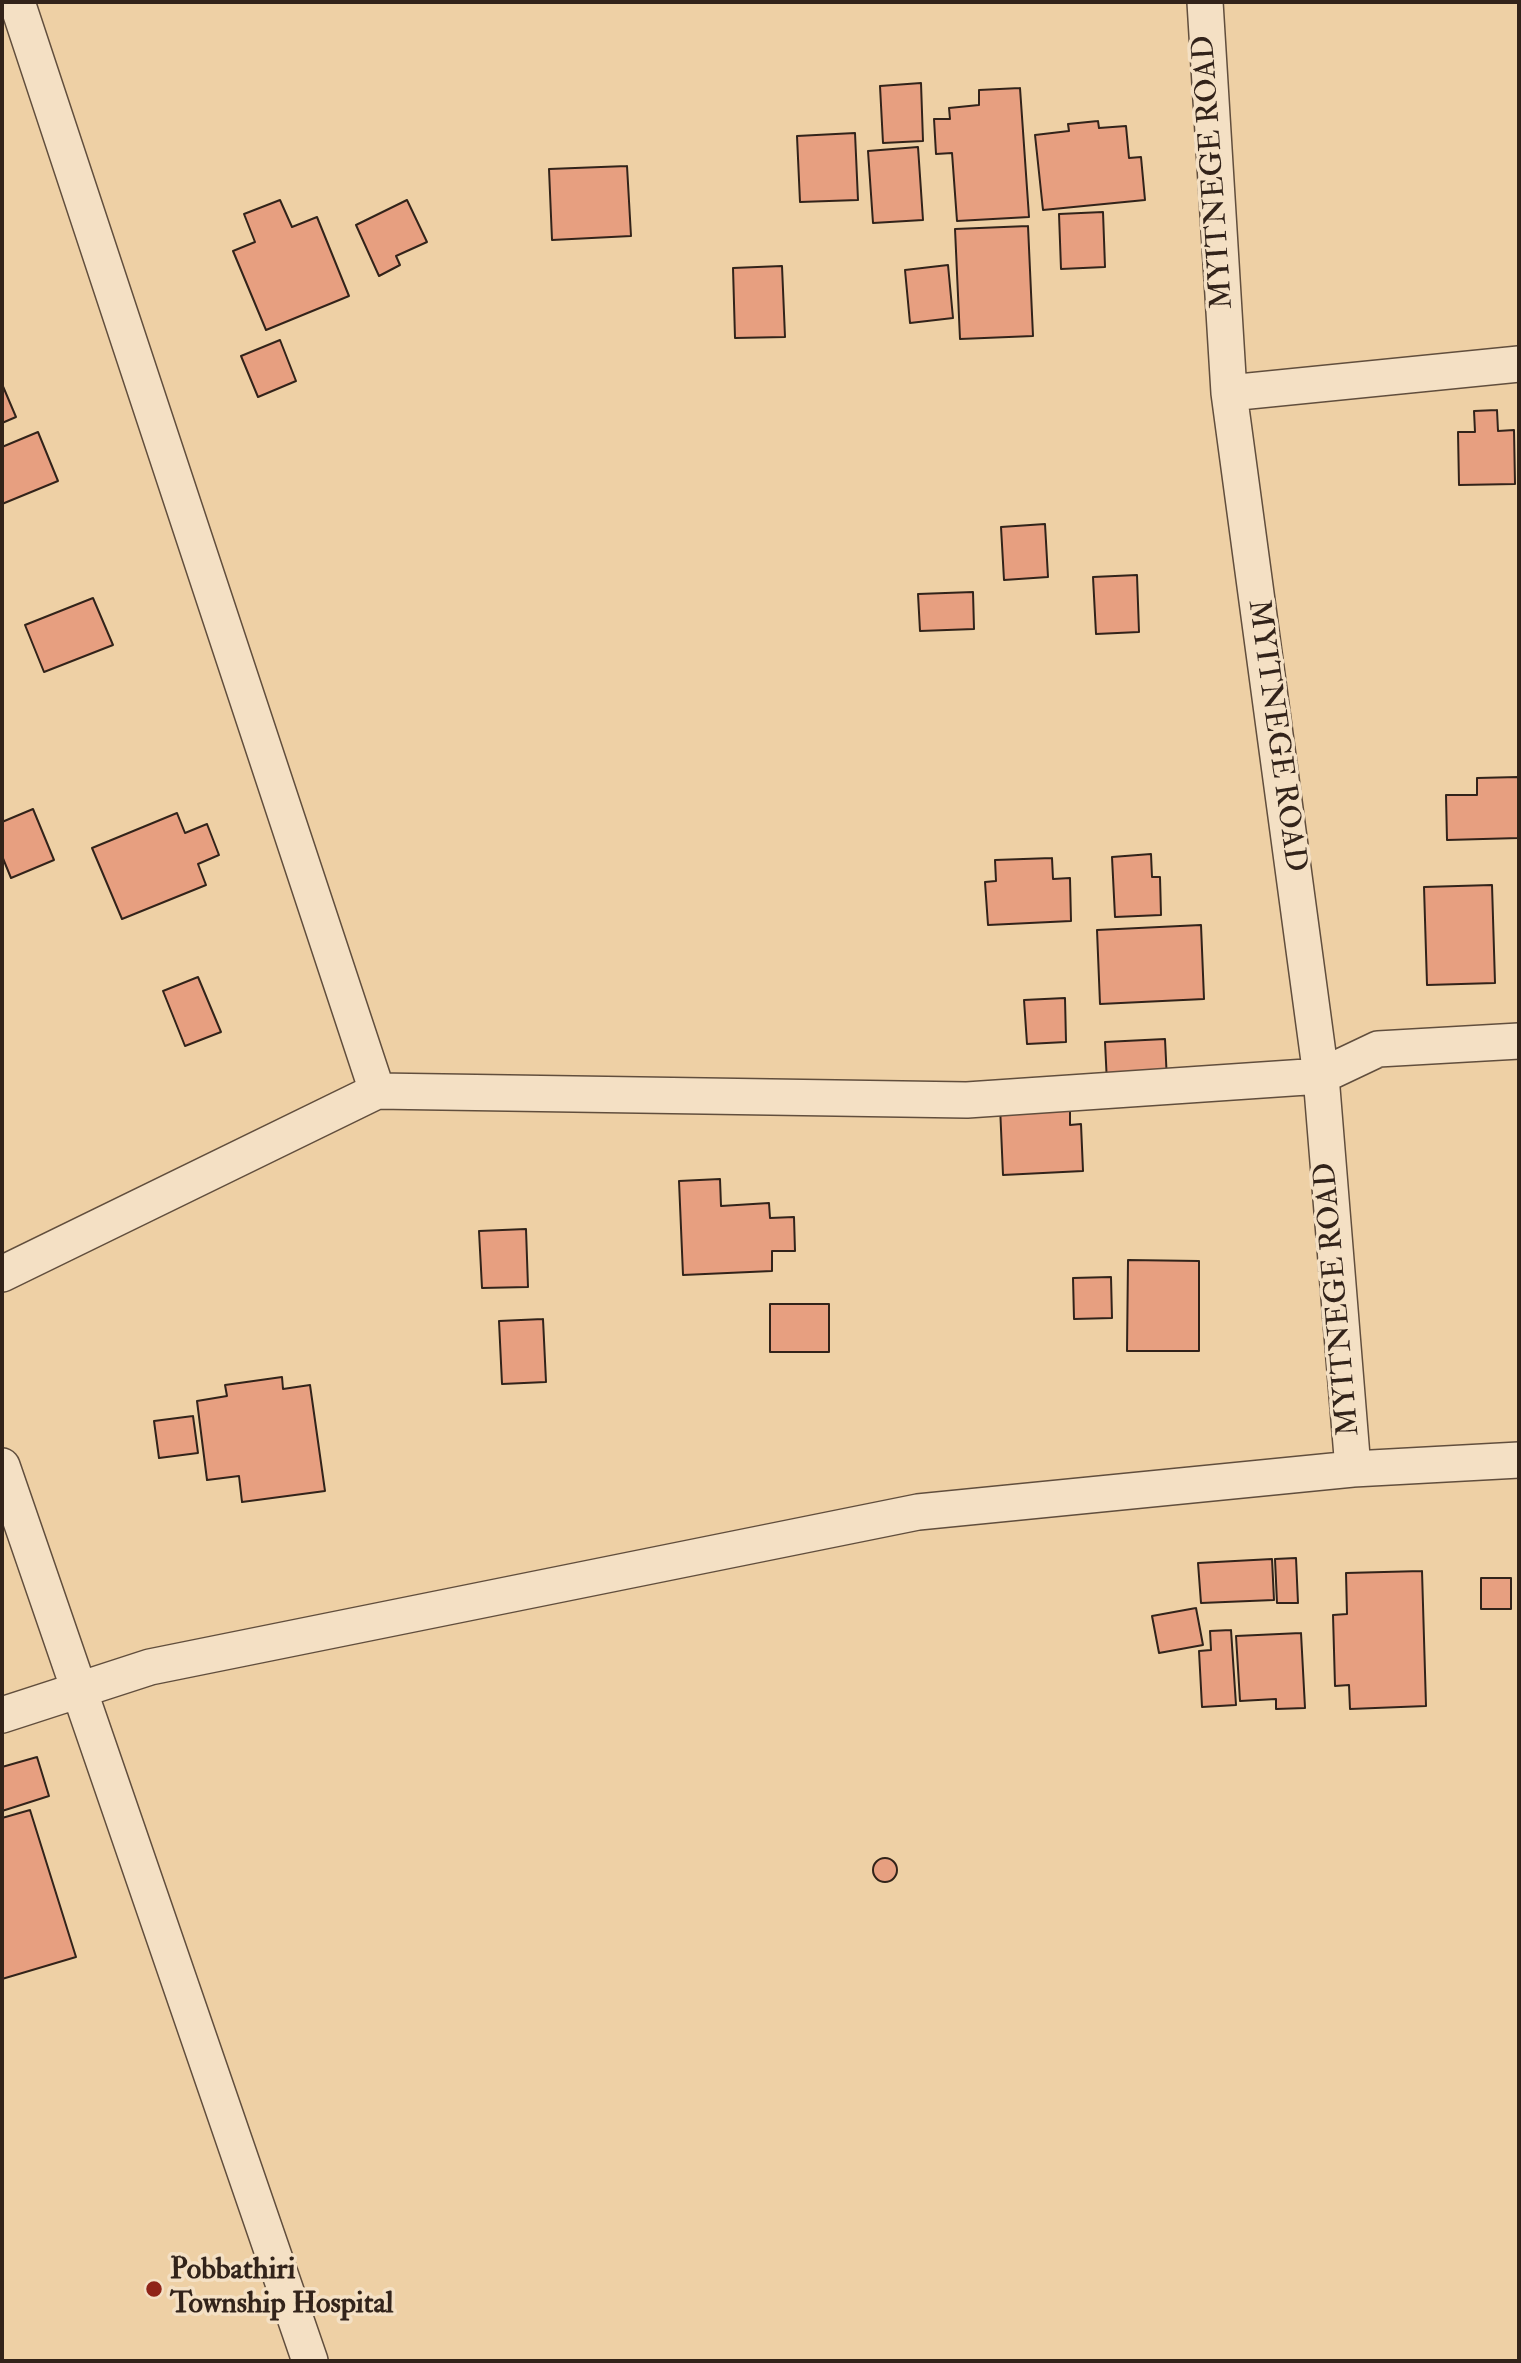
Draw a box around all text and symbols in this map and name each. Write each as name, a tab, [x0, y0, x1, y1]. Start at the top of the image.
street label: MYITNEGE ROAD	[1187, 34, 1243, 310]
street label: MYITNEGE ROAD	[1238, 598, 1312, 874]
street label: MYITNEGE ROAD	[1309, 1161, 1369, 1437]
place label: Pobbathiri Township Hospital	[170, 2254, 393, 2324]
marker: Pobbathiri Township Hospital	[144, 2279, 164, 2299]

